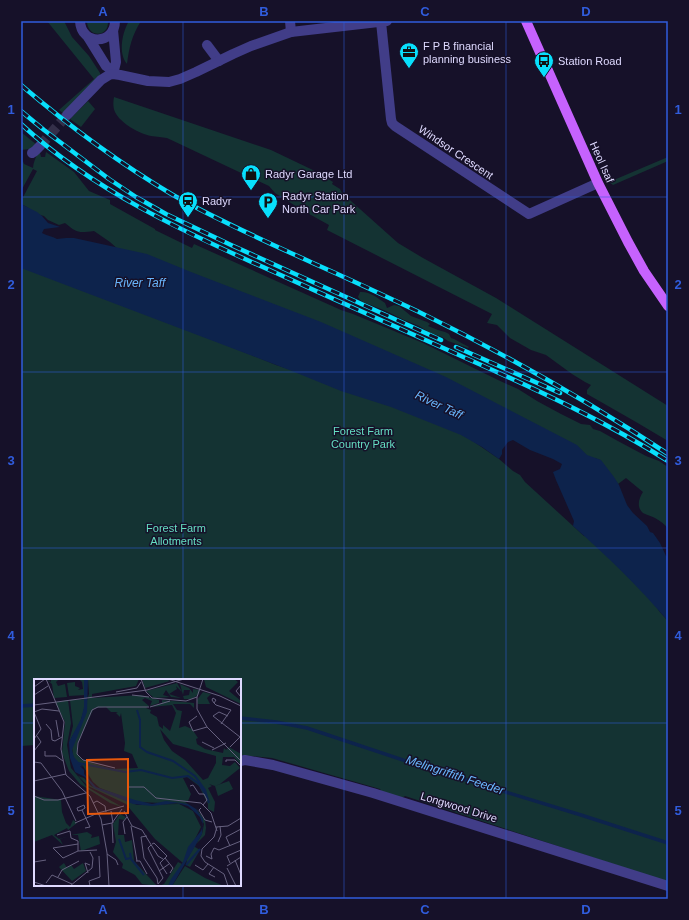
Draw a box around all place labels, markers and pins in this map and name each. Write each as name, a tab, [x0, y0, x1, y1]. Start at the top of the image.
place label: F P B financial planning business	[423, 40, 512, 65]
office icon: F P B financial planning business	[398, 41, 420, 69]
bus stop icon: Station Road	[533, 50, 555, 78]
place label: Station Road	[558, 55, 622, 67]
shop icon: Radyr Garage Ltd	[240, 163, 262, 191]
place label: Radyr Garage Ltd	[265, 168, 352, 180]
station icon: Radyr	[177, 190, 199, 218]
place label: Radyr Station North Car Park	[282, 190, 356, 215]
parking icon: Radyr Station North Car Park	[257, 191, 279, 219]
place label: Radyr	[202, 195, 232, 207]

